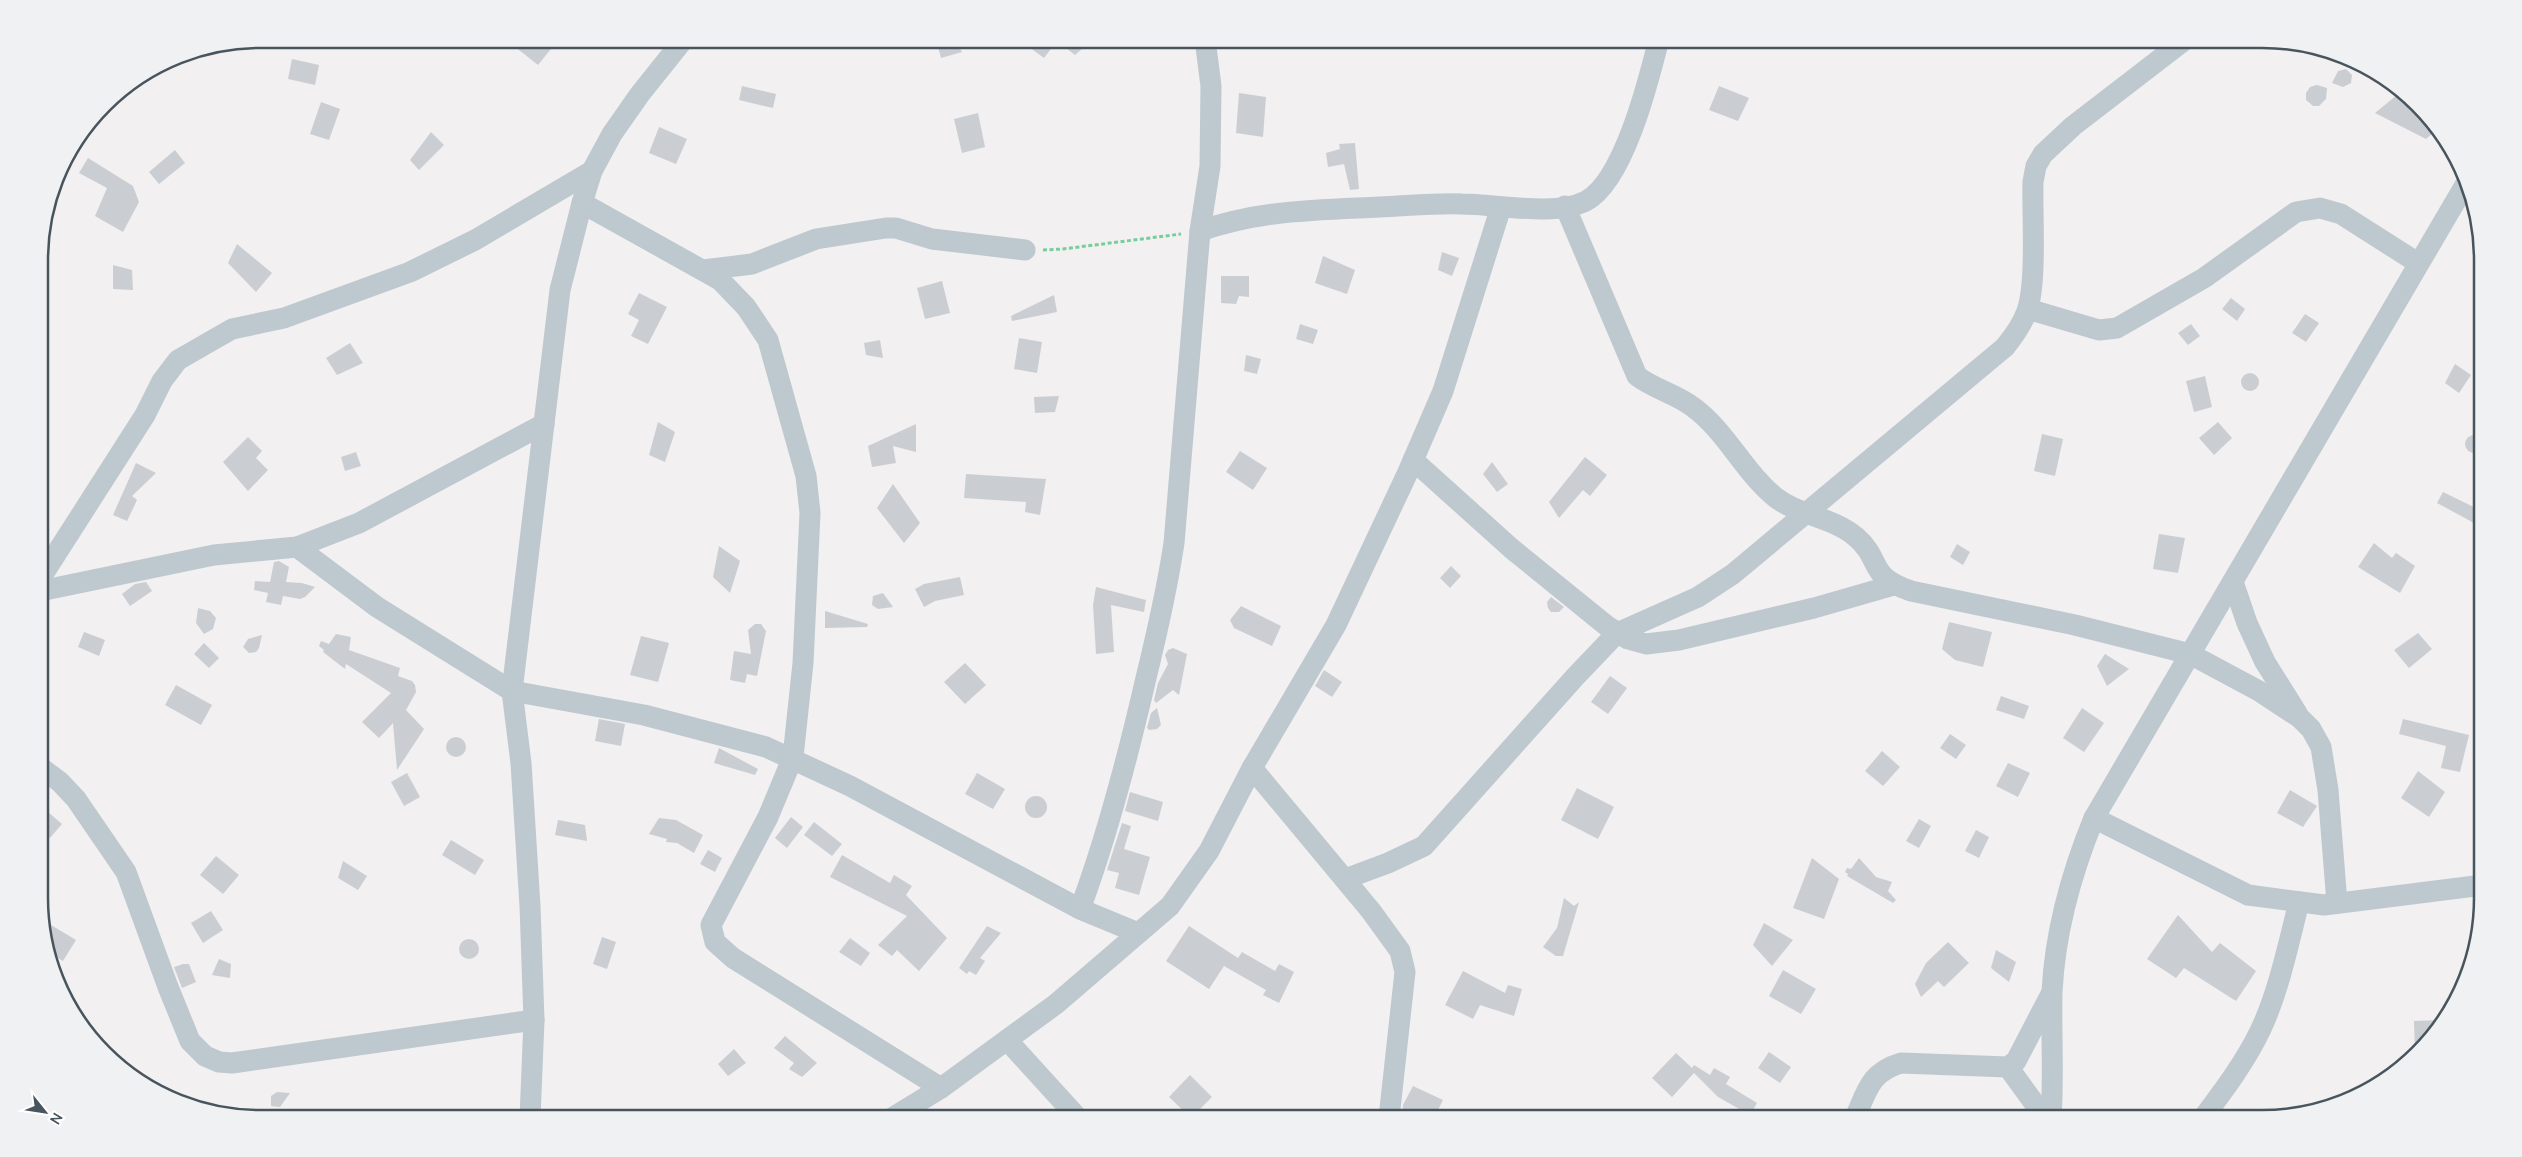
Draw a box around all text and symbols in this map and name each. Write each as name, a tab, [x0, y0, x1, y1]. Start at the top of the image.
north arrow	[20, 1087, 70, 1137]
text: N	[46, 1110, 67, 1128]

